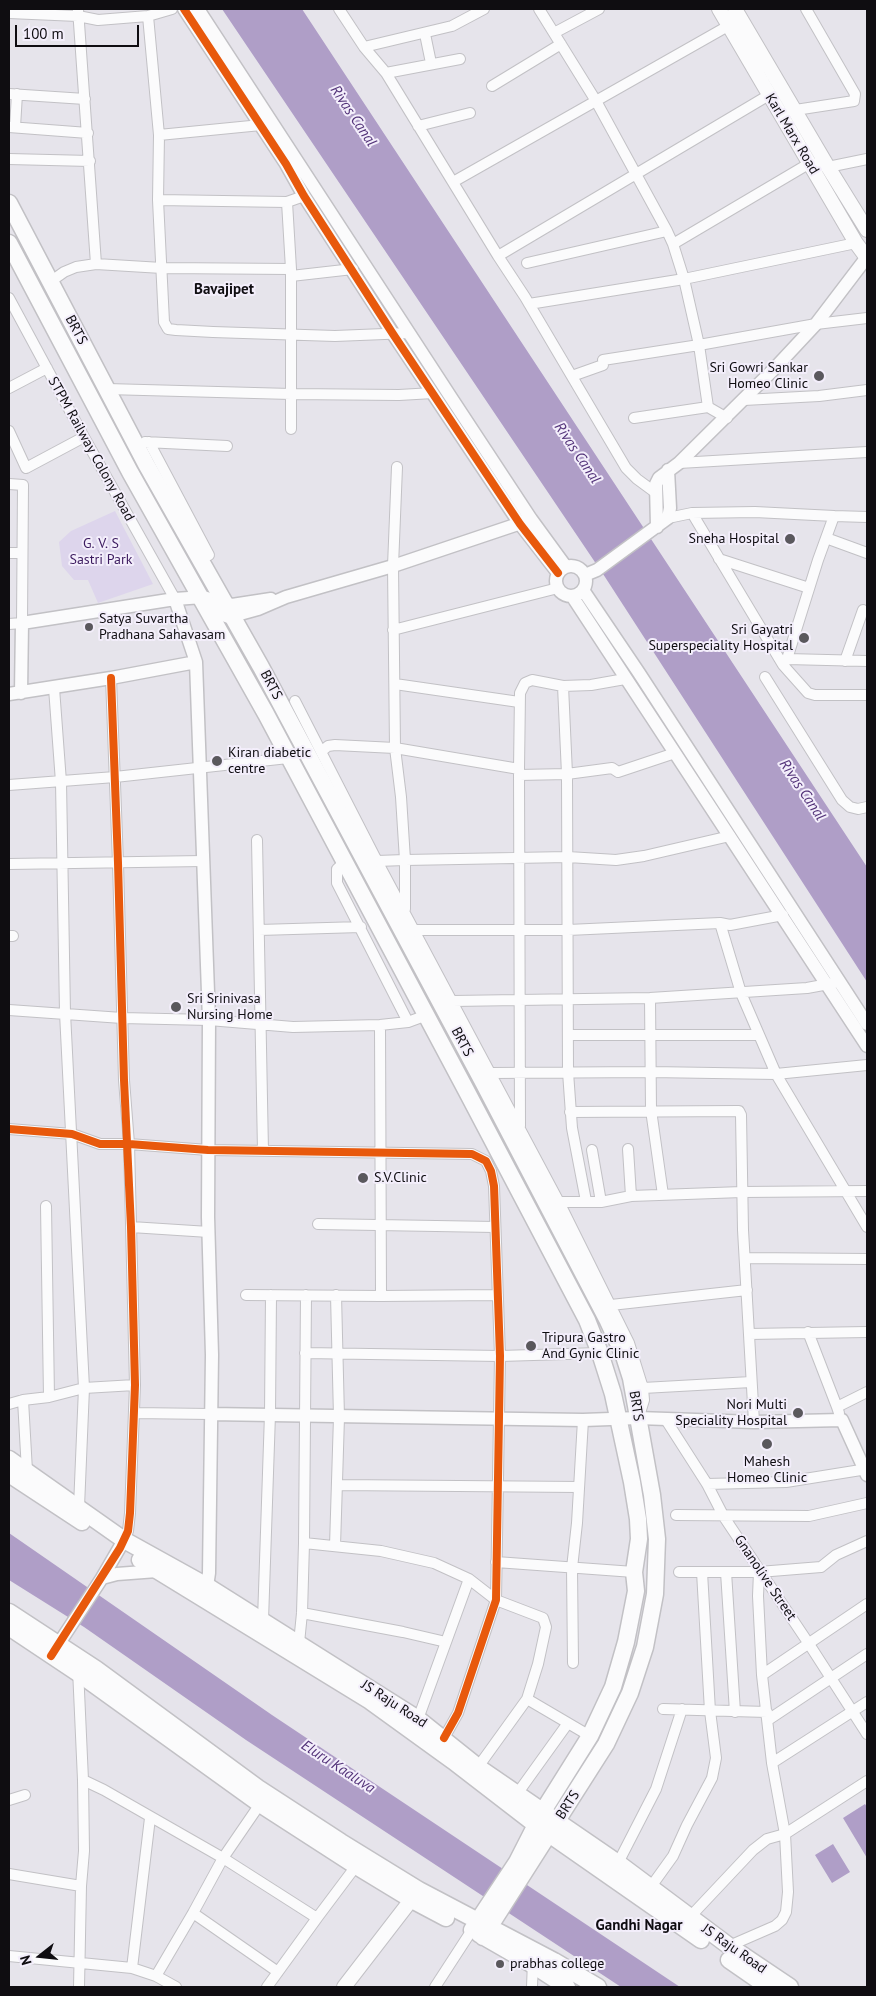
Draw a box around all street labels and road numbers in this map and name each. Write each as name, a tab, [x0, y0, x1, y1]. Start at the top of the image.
street label: Karl Marx Road	[761, 91, 823, 177]
street label: BRTS	[61, 312, 91, 348]
street label: STPM Railway Colony Road	[44, 374, 138, 524]
street label: BRTS	[256, 667, 286, 703]
street label: BRTS	[447, 1024, 477, 1060]
street label: BRTS	[625, 1389, 647, 1423]
street label: Gnanolive Street	[730, 1532, 800, 1624]
street label: JS Raju Road	[358, 1677, 430, 1731]
street label: BRTS	[553, 1787, 583, 1823]
street label: JS Raju Road	[698, 1921, 770, 1977]

